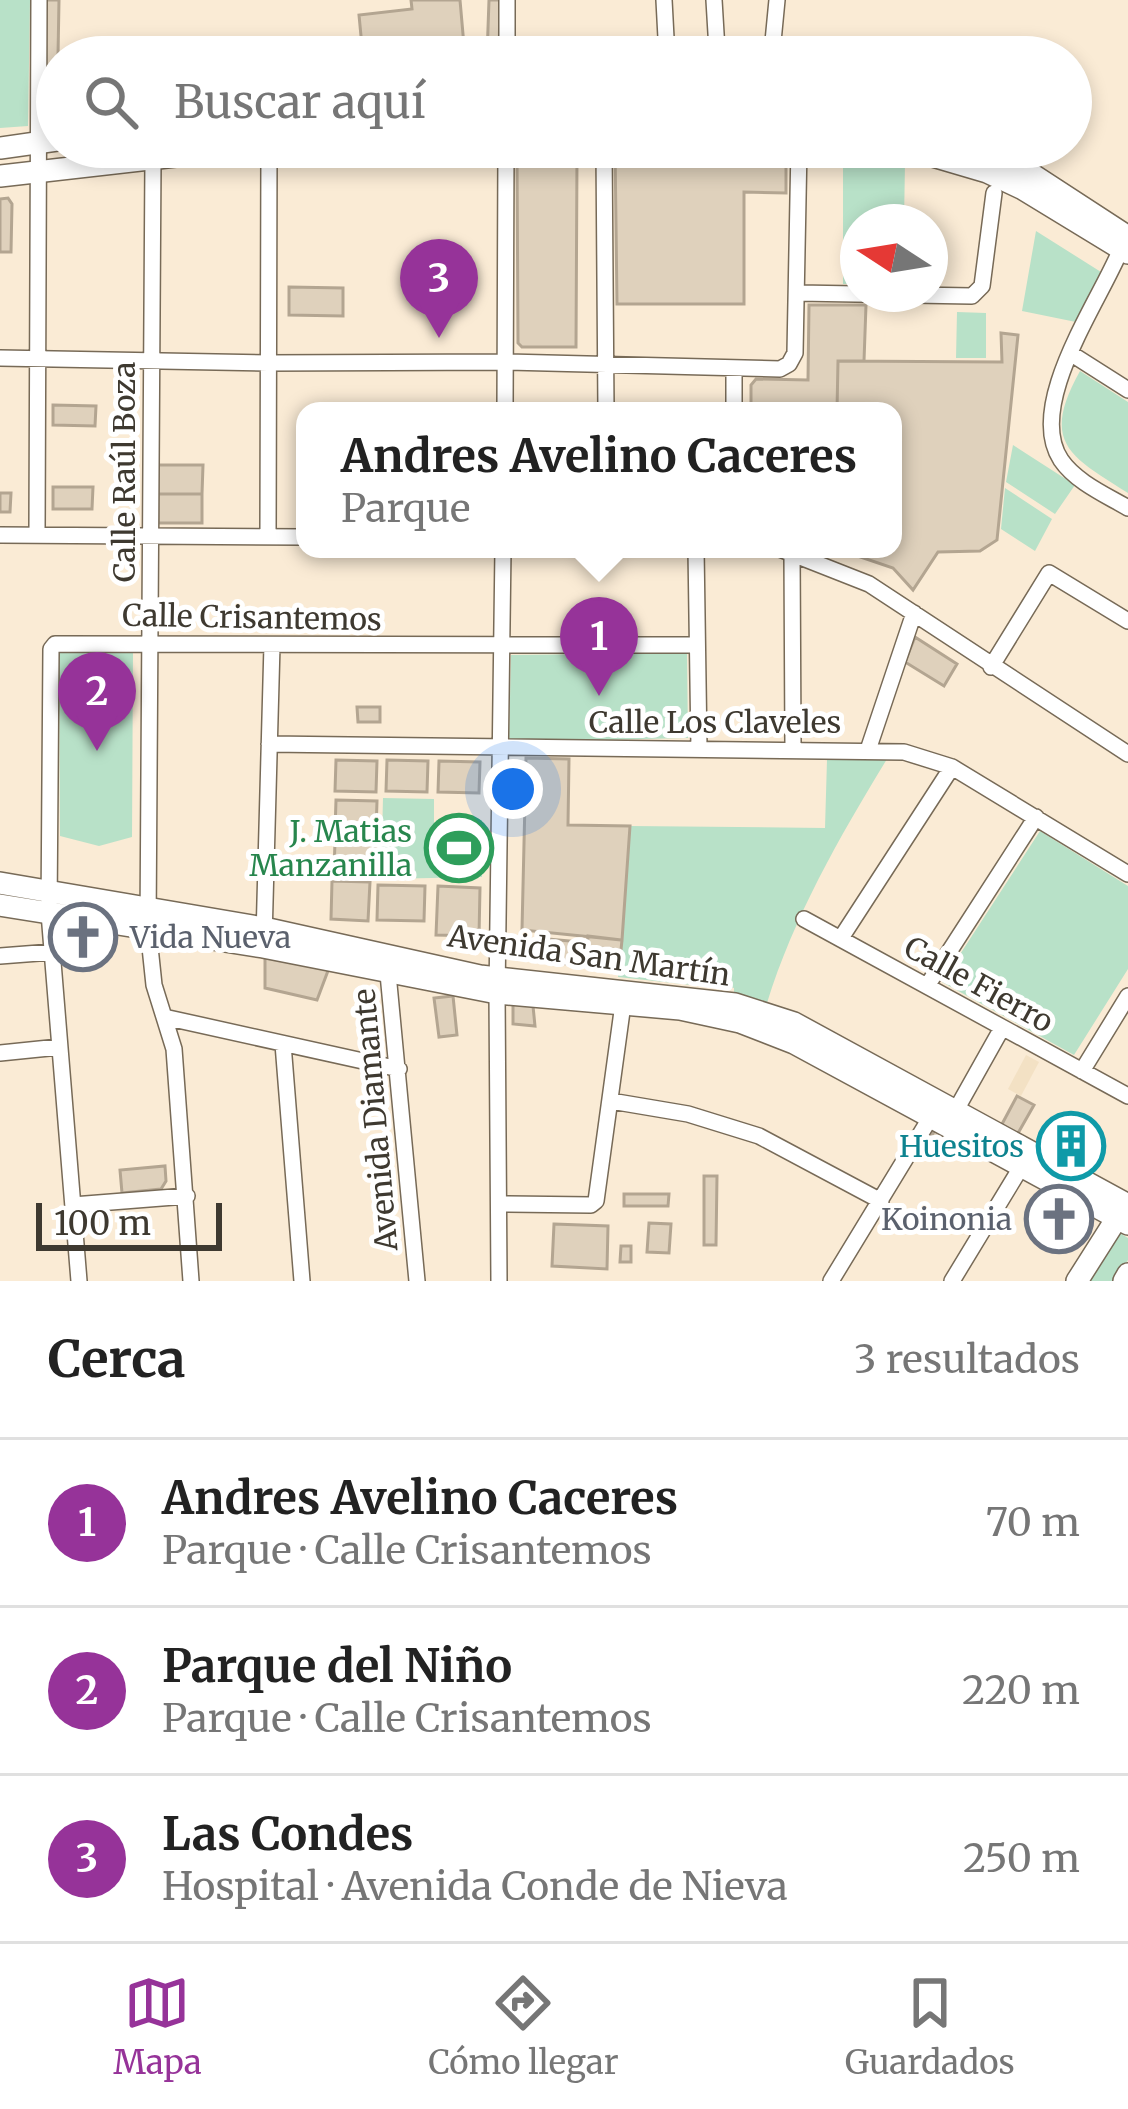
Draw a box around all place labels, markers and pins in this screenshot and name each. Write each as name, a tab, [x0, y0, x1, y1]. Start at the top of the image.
pin: 3	[400, 239, 478, 338]
pin: 1	[560, 597, 638, 696]
pin: 2	[58, 652, 136, 751]
place label: J. Matias Manzanilla	[249, 812, 412, 884]
sports icon: J. Matias Manzanilla	[424, 813, 494, 883]
church icon: Vida Nueva	[48, 902, 118, 972]
place label: Vida Nueva	[129, 918, 291, 956]
building icon: Huesitos	[1036, 1111, 1106, 1181]
place label: Huesitos	[899, 1127, 1024, 1165]
church icon: Koinonia	[1024, 1184, 1094, 1254]
place label: Koinonia	[881, 1200, 1012, 1238]

